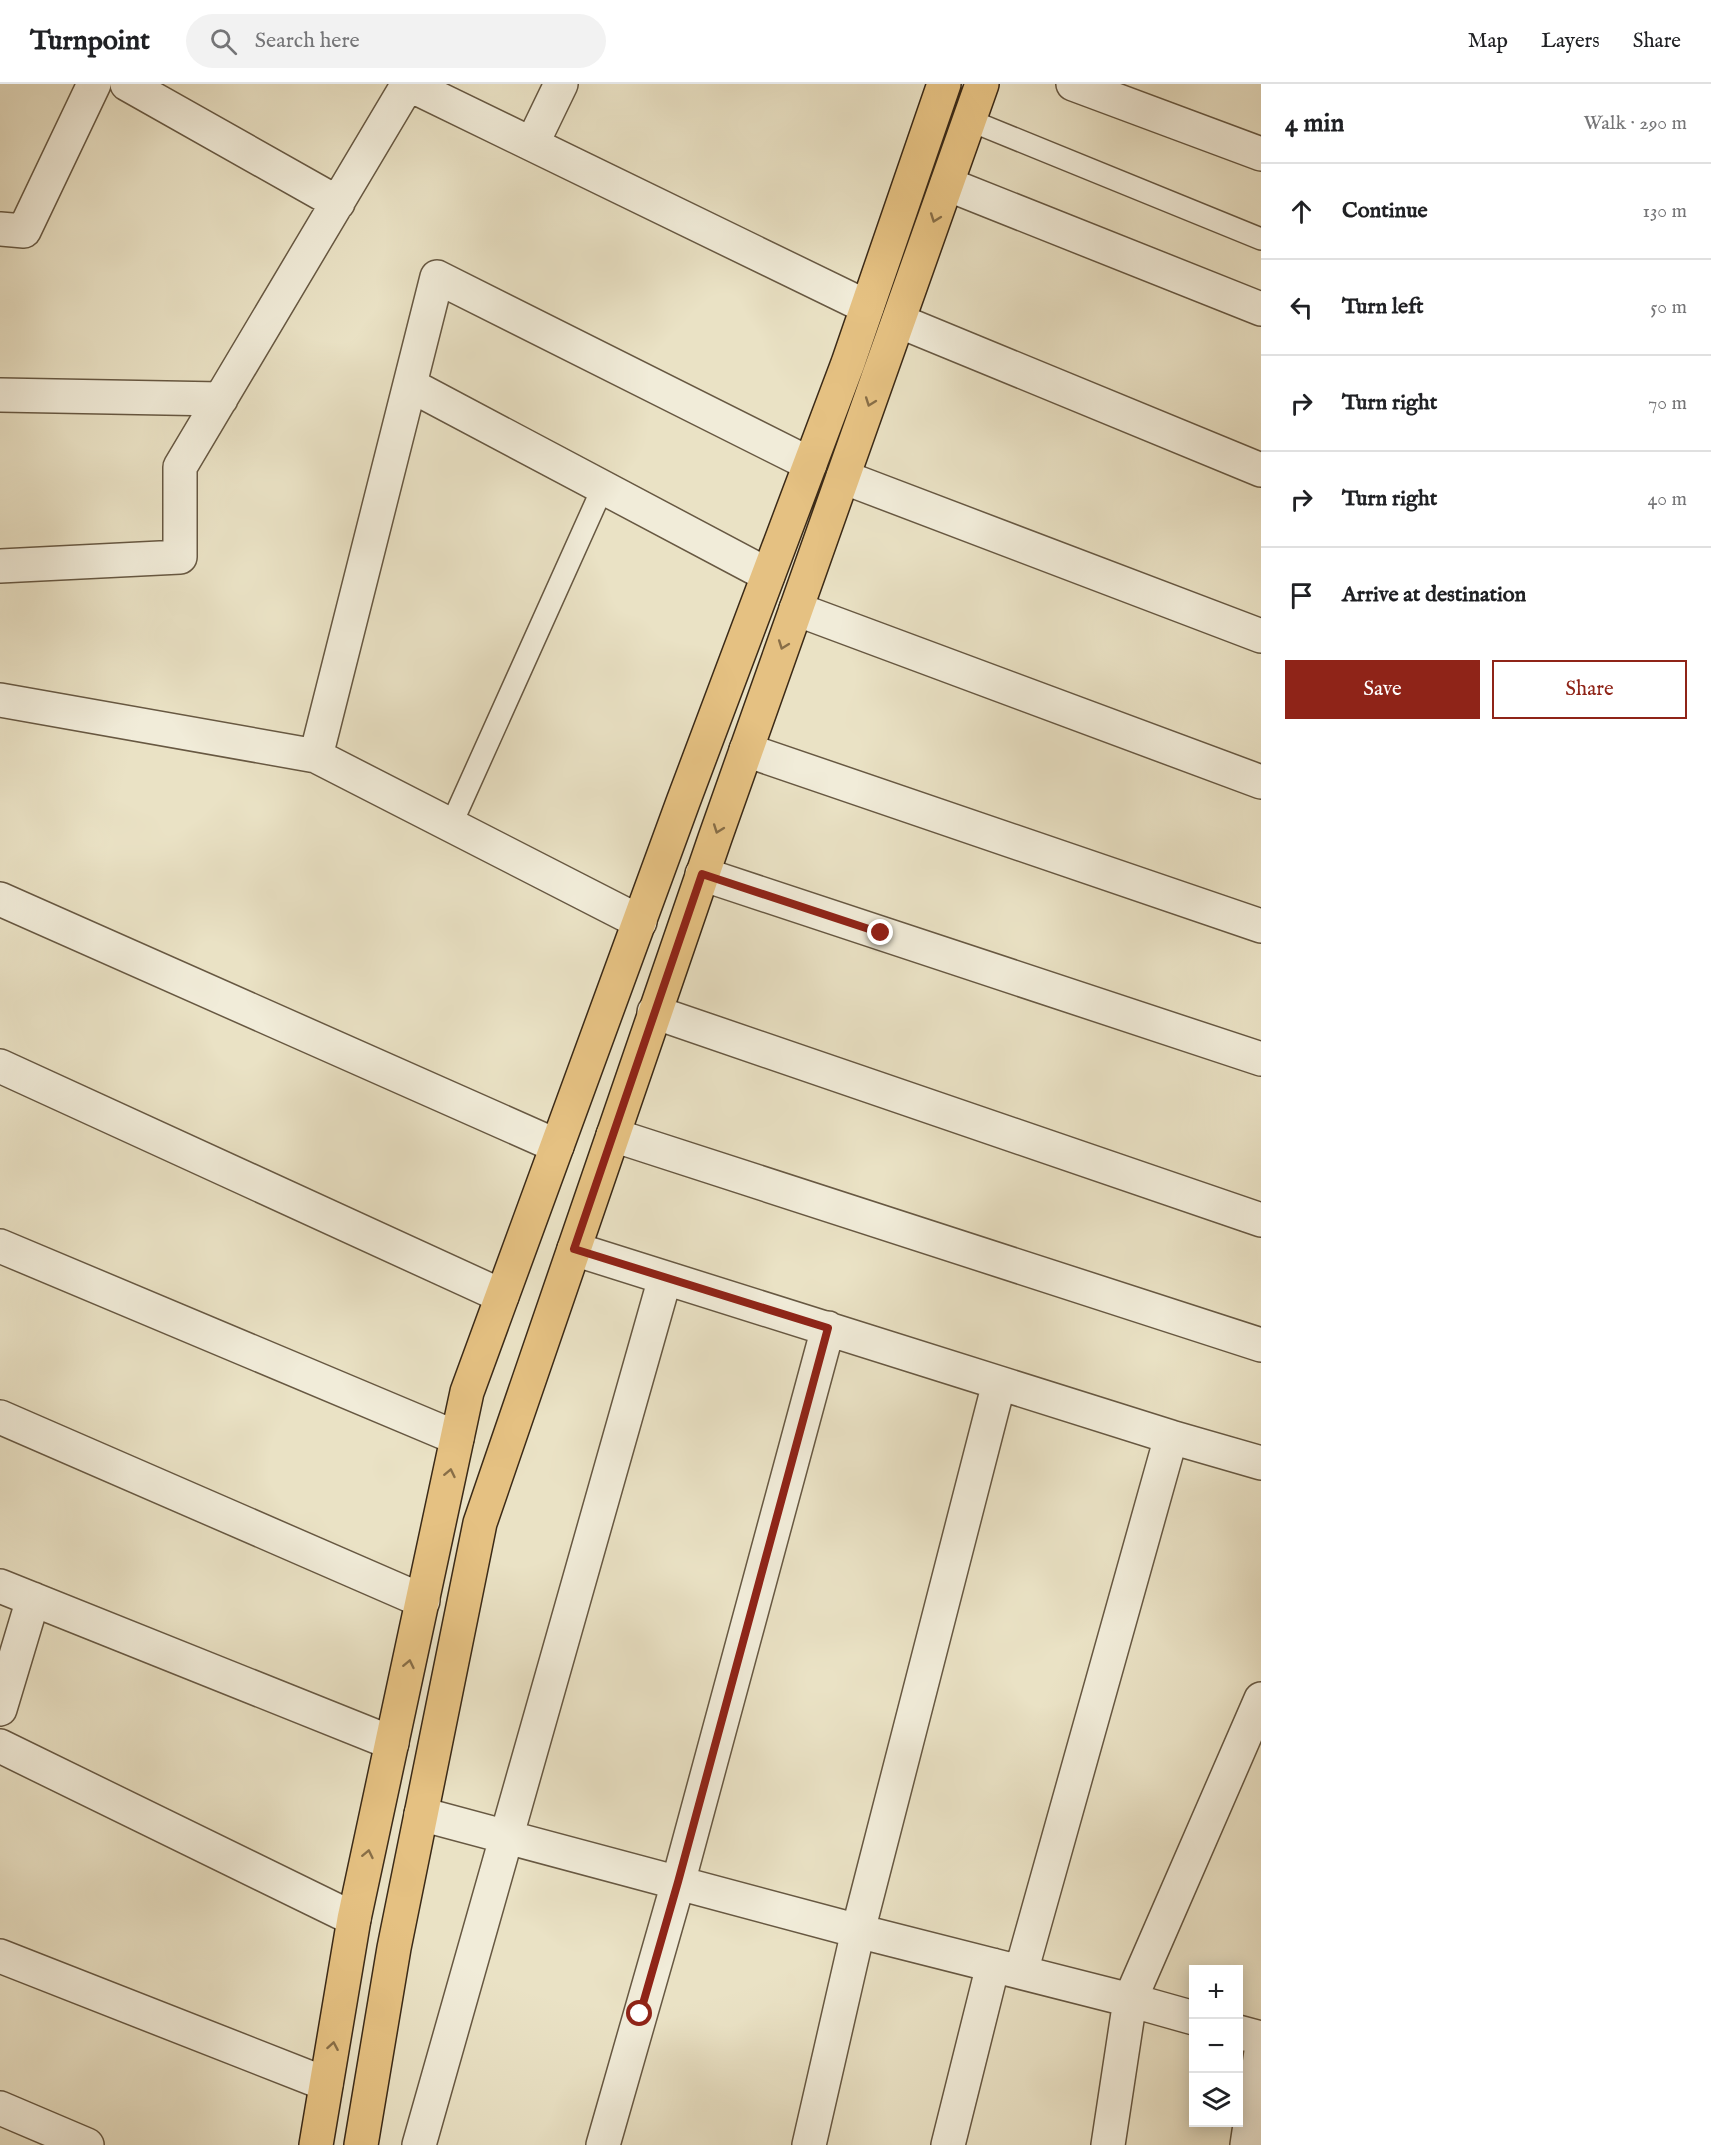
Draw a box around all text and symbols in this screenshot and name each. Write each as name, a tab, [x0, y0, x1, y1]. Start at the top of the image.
search box	[186, 14, 606, 68]
text: Turnpoint	[30, 24, 150, 59]
icon: search	[207, 25, 240, 58]
text: Search here	[255, 27, 360, 55]
text: Map	[1468, 28, 1508, 55]
text: Layers	[1541, 28, 1600, 55]
text: Share	[1633, 28, 1681, 55]
text: 4 min	[1285, 107, 1344, 140]
text: Walk · 290 m	[1583, 111, 1687, 136]
icon: ahead	[1285, 195, 1318, 228]
text: Continue	[1342, 197, 1428, 225]
text: 130 m	[1642, 199, 1687, 224]
one-way arrow	[929, 212, 942, 223]
icon: left	[1285, 291, 1318, 324]
text: Turn left	[1342, 293, 1424, 321]
text: 50 m	[1650, 295, 1687, 320]
icon: right	[1285, 387, 1318, 420]
text: Turn right	[1342, 389, 1437, 417]
text: 70 m	[1648, 391, 1687, 416]
one-way arrow	[864, 396, 877, 407]
icon: right	[1285, 483, 1318, 516]
text: Turn right	[1342, 485, 1437, 513]
text: 40 m	[1648, 487, 1687, 512]
icon: arrive	[1285, 579, 1318, 612]
text: Arrive at destination	[1342, 581, 1526, 609]
one-way arrow	[778, 639, 791, 650]
button: Save	[1285, 660, 1480, 719]
button: Share	[1492, 660, 1687, 719]
one-way arrow	[712, 823, 725, 834]
route end	[867, 919, 893, 945]
one-way arrow	[443, 1468, 456, 1478]
one-way arrow	[402, 1659, 415, 1669]
one-way arrow	[361, 1849, 374, 1859]
map controls	[1189, 1965, 1243, 2127]
button: +	[1189, 1965, 1243, 2019]
route start	[626, 2000, 652, 2026]
button: −	[1189, 2019, 1243, 2073]
one-way arrow	[326, 2041, 339, 2051]
button: layers	[1189, 2073, 1243, 2127]

